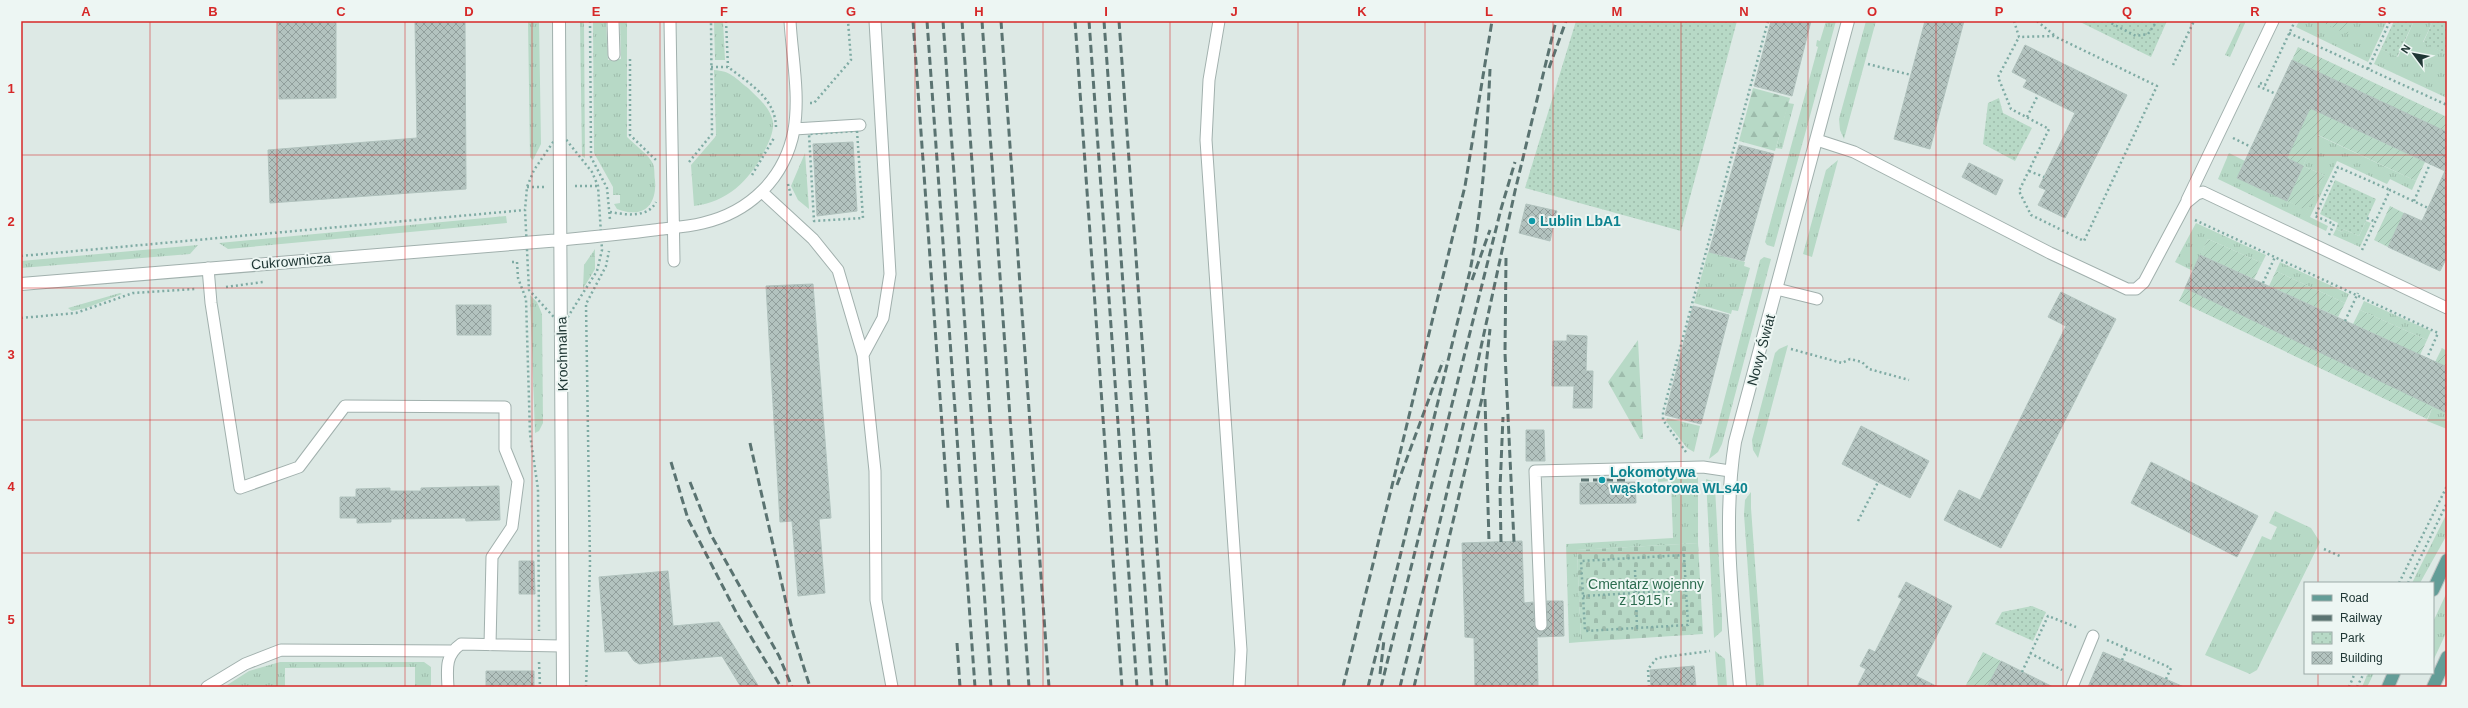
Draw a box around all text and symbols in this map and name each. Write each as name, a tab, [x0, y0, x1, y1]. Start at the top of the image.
text: A	[81, 4, 91, 19]
text: B	[208, 4, 218, 19]
text: C	[336, 4, 346, 19]
text: D	[464, 4, 474, 19]
text: E	[592, 4, 601, 19]
text: F	[720, 4, 728, 19]
text: G	[846, 4, 856, 19]
text: H	[974, 4, 984, 19]
text: I	[1104, 4, 1108, 19]
text: J	[1230, 4, 1238, 19]
text: K	[1357, 4, 1367, 19]
text: L	[1485, 4, 1493, 19]
text: M	[1612, 4, 1622, 19]
text: N	[1739, 4, 1749, 19]
text: O	[1867, 4, 1877, 19]
text: P	[1995, 4, 2004, 19]
text: Q	[2122, 4, 2132, 19]
text: R	[2250, 4, 2260, 19]
text: S	[2378, 4, 2387, 19]
north arrow	[2394, 34, 2434, 74]
text: N	[2398, 42, 2413, 55]
text: 1	[7, 81, 15, 96]
place label: Lublin LbA1	[1540, 213, 1621, 229]
text: 2	[7, 214, 15, 229]
marker: Lublin LbA1	[1527, 216, 1537, 226]
street label: Cukrownicza	[250, 250, 332, 272]
street label: Nowy Świat	[1743, 312, 1778, 387]
street label: Krochmalna	[553, 316, 571, 391]
text: 3	[7, 347, 15, 362]
place label: Lokomotywa wąskotorowa WLs40	[1609, 464, 1748, 496]
marker: Lokomotywa wąskotorowa WLs40	[1597, 475, 1607, 485]
text: 4	[7, 479, 15, 494]
park label: Cmentarz wojenny z 1915 r.	[1588, 576, 1704, 608]
legend	[2304, 582, 2434, 674]
text: Road	[2340, 591, 2369, 605]
text: Railway	[2340, 611, 2382, 625]
text: 5	[7, 612, 15, 627]
text: Park	[2340, 631, 2366, 645]
text: Building	[2340, 651, 2383, 665]

